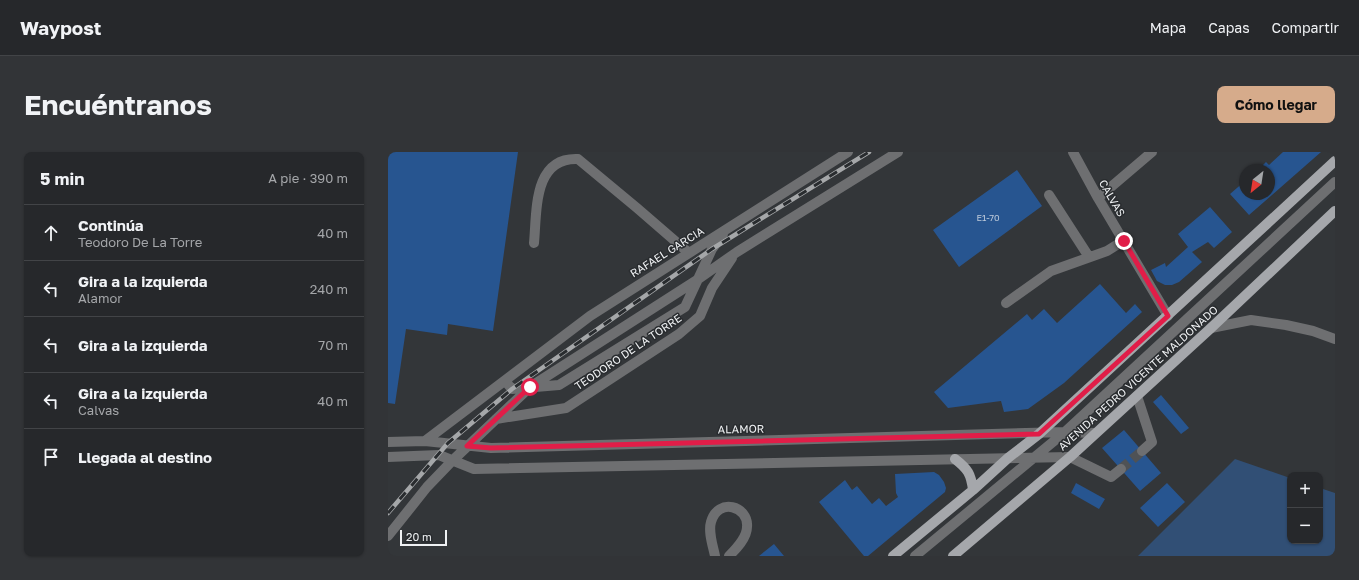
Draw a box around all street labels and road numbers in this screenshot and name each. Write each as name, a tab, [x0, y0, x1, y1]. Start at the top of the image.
street label: CALVAS	[1097, 177, 1128, 219]
street label: RAFAEL GARCIA	[627, 223, 707, 279]
street label: AVENIDA PEDRO VICENTE MALDONADO	[1055, 303, 1220, 453]
street label: TEODORO DE LA TORRE	[572, 311, 684, 392]
street label: ALAMOR	[718, 422, 764, 435]

